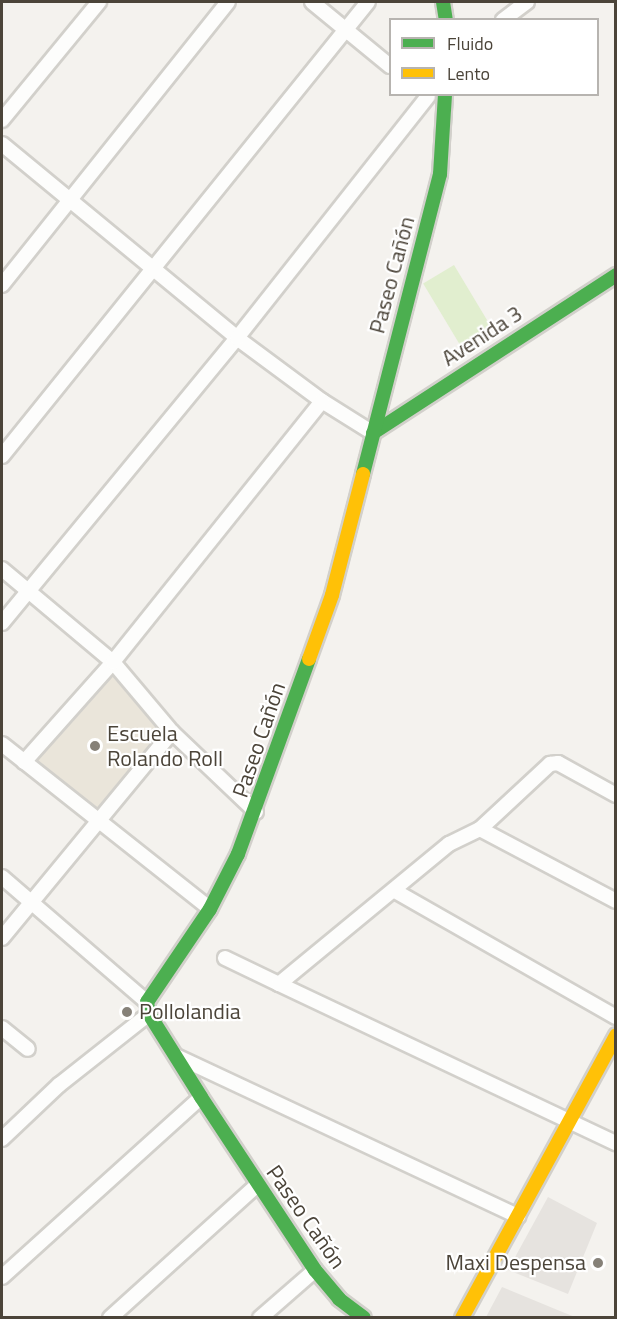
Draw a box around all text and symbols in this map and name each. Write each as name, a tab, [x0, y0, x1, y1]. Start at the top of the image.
legend	[389, 18, 599, 96]
text: Fluido	[447, 30, 493, 57]
text: Lento	[447, 60, 490, 87]
street label: Paseo Cañón	[364, 214, 420, 336]
street label: Avenida 3	[437, 300, 527, 372]
street label: Paseo Cañón	[227, 679, 291, 801]
place label: Escuela Rolando Roll	[107, 720, 223, 772]
marker: Escuela Rolando Roll	[88, 739, 102, 753]
place label: Pollolandia	[139, 999, 241, 1025]
marker: Pollolandia	[120, 1005, 134, 1019]
street label: Paseo Cañón	[261, 1160, 351, 1274]
place label: Maxi Despensa	[446, 1250, 586, 1276]
marker: Maxi Despensa	[591, 1256, 605, 1270]

